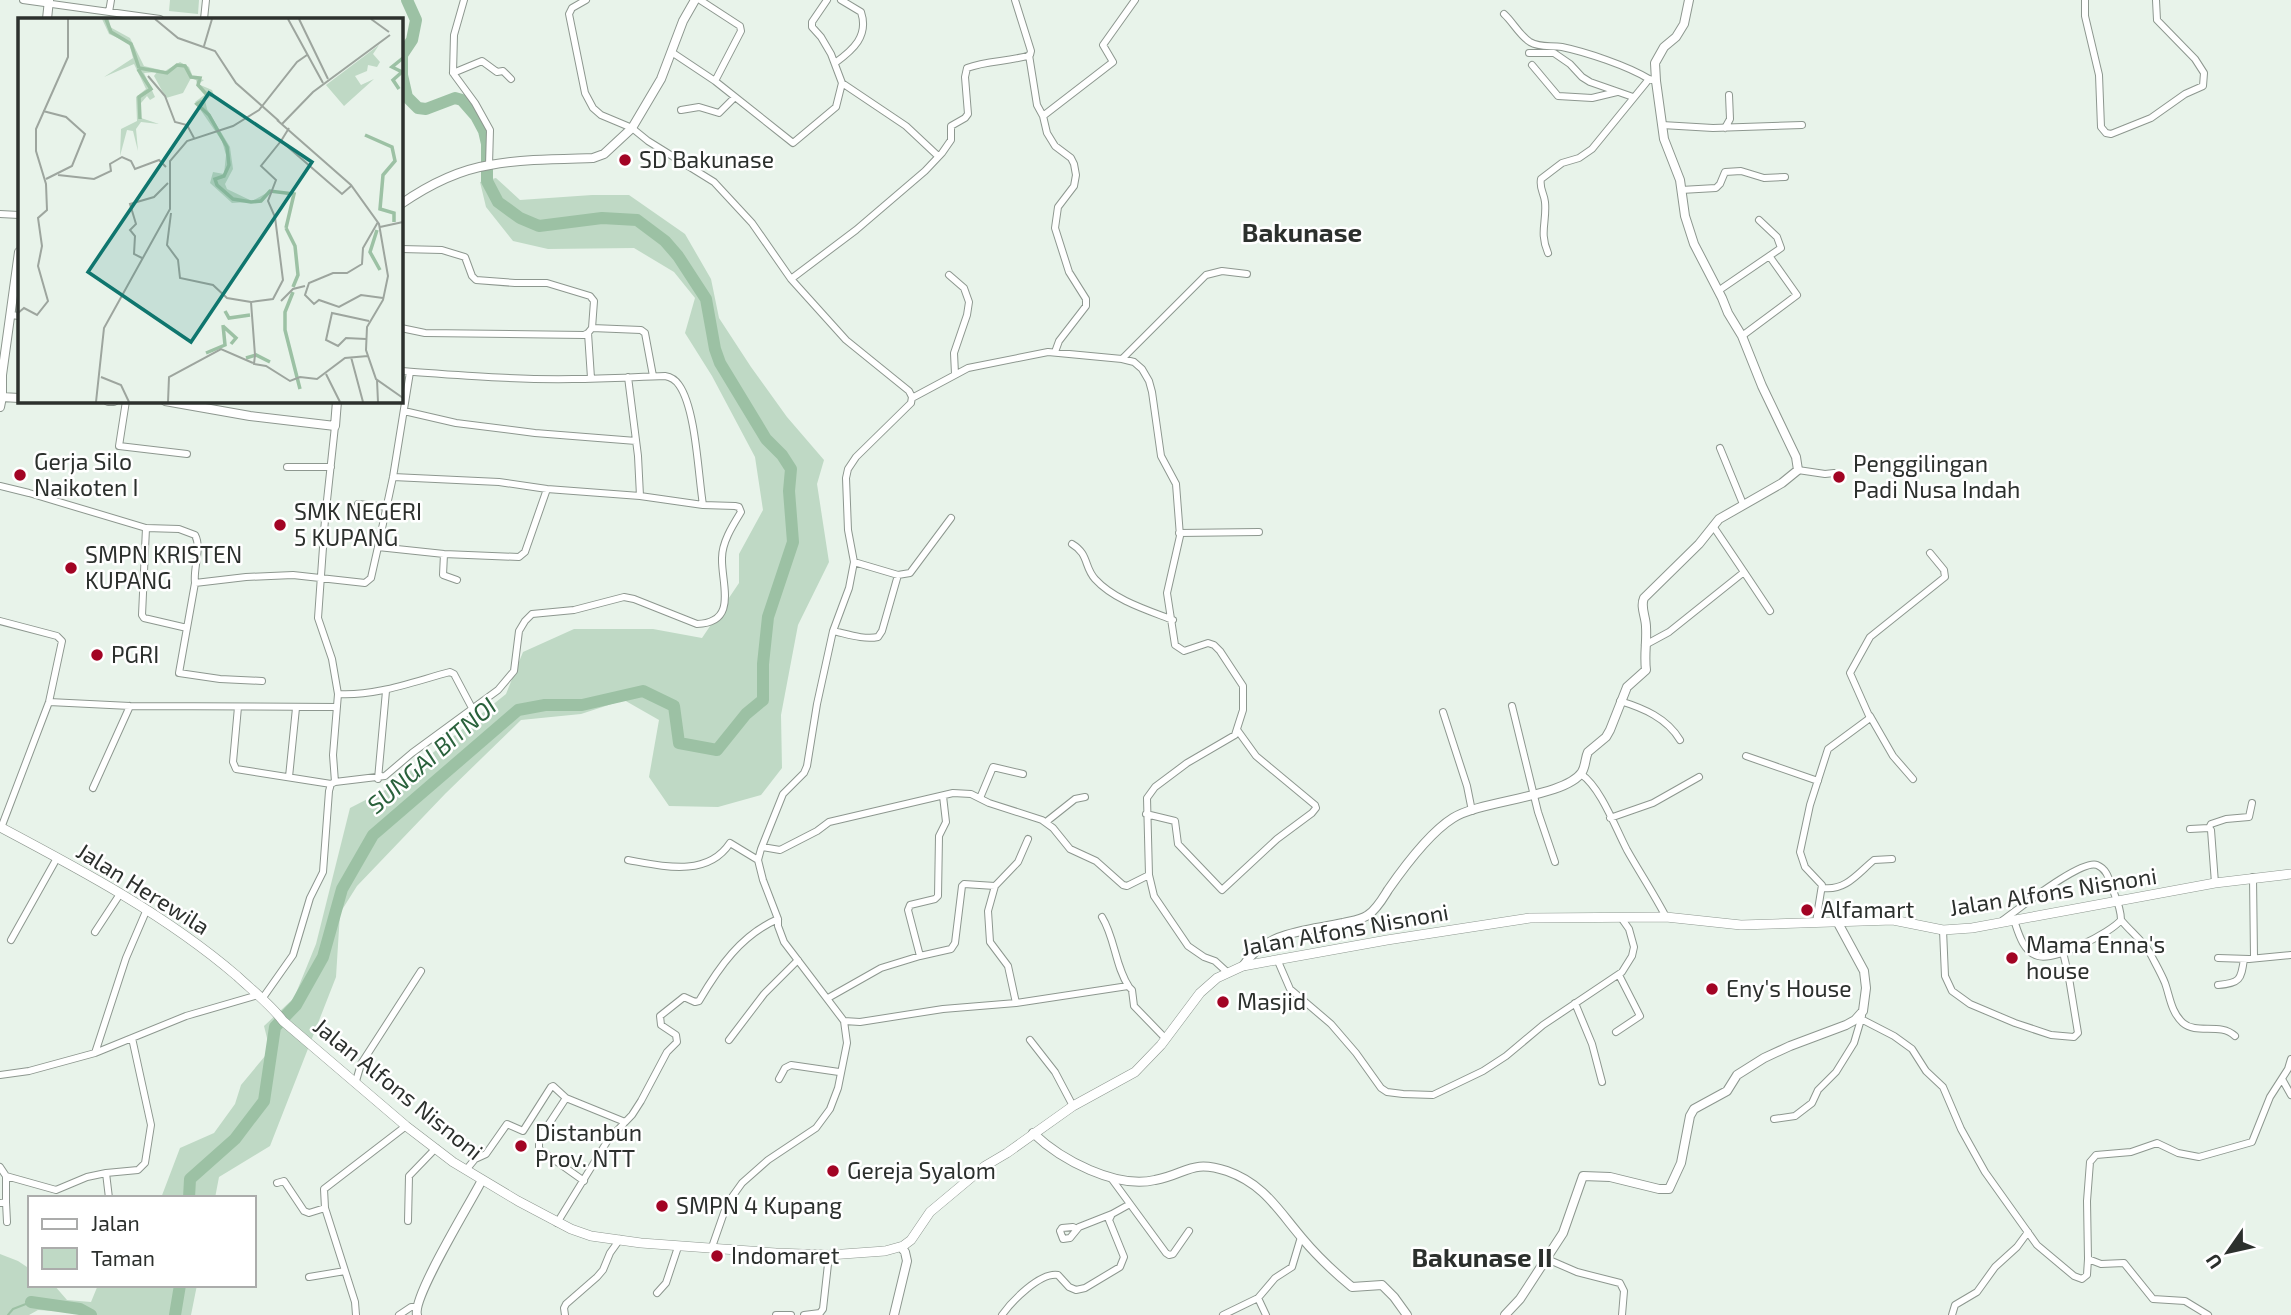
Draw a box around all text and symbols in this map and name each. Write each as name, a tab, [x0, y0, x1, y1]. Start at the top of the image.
inset map	[18, 18, 402, 402]
place label: SD Bakunase	[639, 145, 774, 173]
marker: SD Bakunase	[617, 152, 633, 168]
district label: Bakunase	[1242, 216, 1362, 247]
place label: Gerja Silo Naikoten I	[34, 447, 139, 501]
place label: Penggilingan Padi Nusa Indah	[1853, 449, 2020, 503]
marker: Gerja Silo Naikoten I	[12, 467, 28, 483]
marker: Penggilingan Padi Nusa Indah	[1831, 469, 1847, 485]
place label: SMK NEGERI 5 KUPANG	[294, 497, 422, 551]
marker: SMK NEGERI 5 KUPANG	[272, 517, 288, 533]
place label: SMPN KRISTEN KUPANG	[85, 540, 242, 594]
marker: SMPN KRISTEN KUPANG	[63, 560, 79, 576]
place label: PGRI	[111, 640, 159, 668]
marker: PGRI	[89, 647, 105, 663]
water label: SUNGAI BITNOI	[360, 691, 502, 819]
street label: Jalan Herewila	[72, 836, 215, 940]
street label: Jalan Alfons Nisnoni	[1947, 861, 2159, 921]
place label: Alfamart	[1821, 895, 1914, 923]
street label: Jalan Alfons Nisnoni	[1239, 897, 1451, 961]
marker: Alfamart	[1799, 902, 1815, 918]
place label: Mama Enna's house	[2026, 930, 2165, 984]
marker: Mama Enna's house	[2004, 950, 2020, 966]
place label: Eny's House	[1726, 974, 1852, 1002]
marker: Eny's House	[1704, 981, 1720, 997]
place label: Masjid	[1237, 987, 1306, 1015]
marker: Masjid	[1215, 994, 1231, 1010]
street label: Jalan Alfons Nisnoni	[308, 1011, 489, 1165]
place label: Distanbun Prov. NTT	[535, 1118, 642, 1172]
marker: Distanbun Prov. NTT	[513, 1138, 529, 1154]
place label: Gereja Syalom	[847, 1156, 996, 1184]
marker: Gereja Syalom	[825, 1163, 841, 1179]
place label: SMPN 4 Kupang	[676, 1191, 842, 1219]
legend	[28, 1196, 256, 1287]
marker: SMPN 4 Kupang	[654, 1198, 670, 1214]
text: Jalan	[91, 1210, 140, 1235]
north arrow	[2193, 1217, 2263, 1287]
place label: Indomaret	[731, 1241, 840, 1269]
district label: Bakunase II	[1411, 1241, 1553, 1272]
text: Taman	[91, 1245, 155, 1270]
marker: Indomaret	[709, 1248, 725, 1264]
text: U	[2200, 1250, 2227, 1274]

